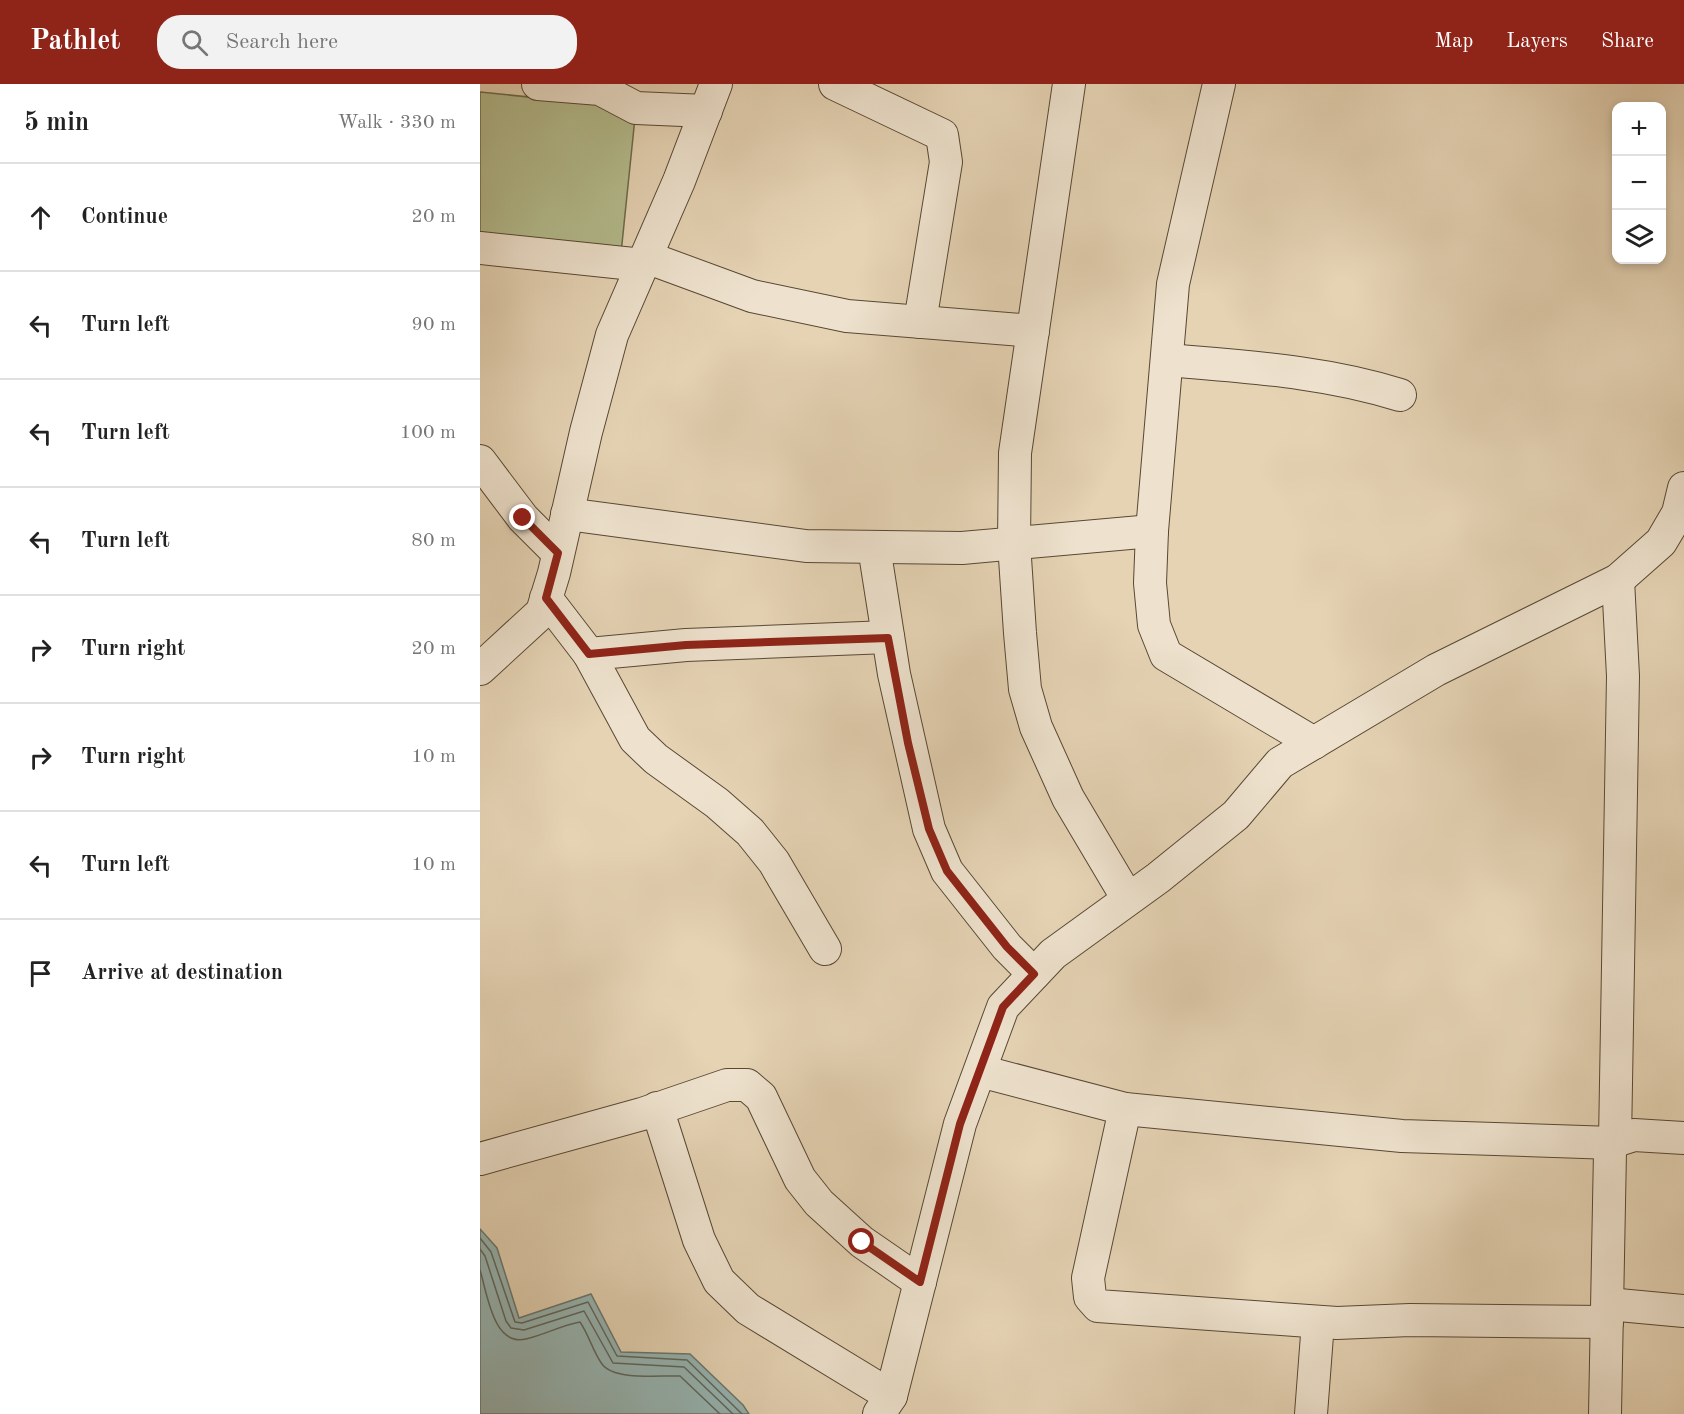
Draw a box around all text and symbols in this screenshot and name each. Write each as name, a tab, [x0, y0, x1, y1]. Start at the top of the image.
search box	[157, 15, 577, 69]
icon: search	[178, 26, 211, 59]
text: Pathlet	[30, 28, 121, 56]
text: Search here	[226, 31, 338, 53]
text: Map	[1434, 31, 1473, 52]
text: Layers	[1506, 31, 1568, 52]
text: Share	[1601, 31, 1654, 52]
map controls	[1612, 102, 1666, 264]
button: +	[1612, 102, 1666, 156]
text: 5 min	[24, 110, 89, 136]
text: Walk · 330 m	[337, 113, 456, 133]
button: −	[1612, 156, 1666, 210]
icon: ahead	[24, 201, 57, 234]
text: Continue	[81, 206, 168, 228]
text: 20 m	[411, 207, 456, 227]
button: layers	[1612, 210, 1666, 264]
icon: left	[24, 309, 57, 342]
text: Turn left	[81, 314, 170, 336]
text: 90 m	[411, 315, 456, 335]
icon: left	[24, 417, 57, 450]
text: Turn left	[81, 422, 170, 444]
text: 100 m	[400, 423, 456, 443]
route end	[509, 504, 535, 530]
icon: left	[24, 525, 57, 558]
text: Turn left	[81, 530, 170, 552]
text: 80 m	[411, 531, 456, 551]
icon: right	[24, 633, 57, 666]
text: Turn right	[81, 638, 185, 660]
text: 20 m	[411, 639, 456, 659]
icon: right	[24, 741, 57, 774]
text: Turn right	[81, 746, 185, 768]
text: 10 m	[411, 747, 456, 767]
icon: left	[24, 849, 57, 882]
text: Turn left	[81, 854, 170, 876]
text: 10 m	[411, 855, 456, 875]
icon: arrive	[24, 957, 57, 990]
text: Arrive at destination	[81, 962, 283, 984]
route start	[848, 1228, 874, 1254]

